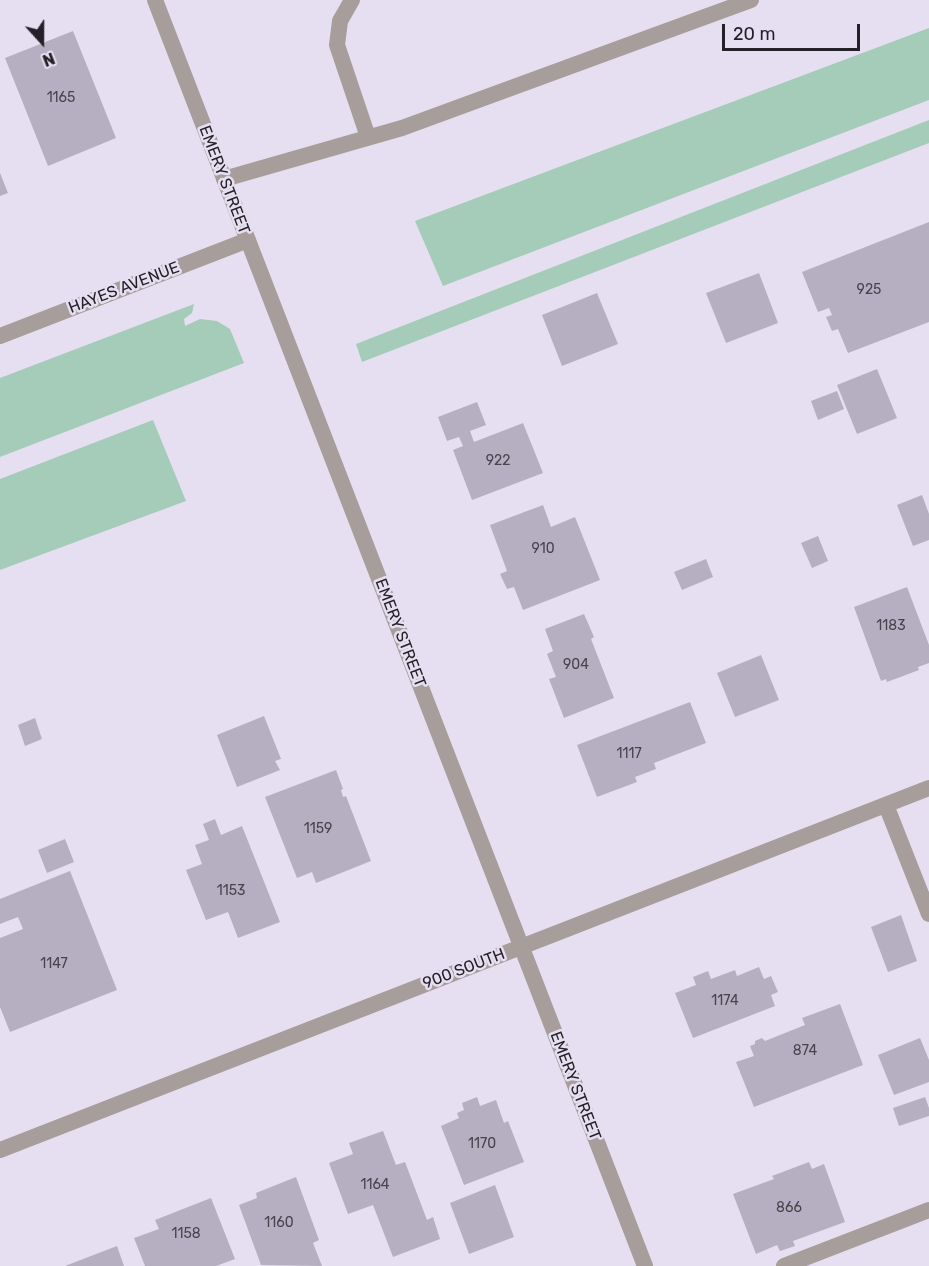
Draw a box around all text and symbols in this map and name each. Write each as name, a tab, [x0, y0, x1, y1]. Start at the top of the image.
north arrow	[12, 12, 72, 72]
scale bar	[725, 12, 863, 50]
text: 20 m	[733, 23, 775, 45]
text: N	[40, 48, 57, 70]
house number: 1165	[47, 90, 75, 106]
street label: EMERY STREET	[194, 123, 254, 237]
street label: HAYES AVENUE	[66, 258, 182, 318]
house number: 925	[857, 282, 881, 298]
house number: 922	[486, 453, 510, 469]
house number: 910	[531, 541, 555, 557]
street label: EMERY STREET	[370, 576, 430, 690]
house number: 1183	[876, 618, 906, 634]
house number: 904	[563, 657, 589, 673]
house number: 1117	[616, 746, 642, 762]
house number: 1159	[304, 821, 332, 837]
house number: 1153	[217, 883, 245, 899]
street label: 900 SOUTH	[420, 945, 508, 993]
house number: 1147	[40, 956, 68, 972]
house number: 1174	[711, 993, 739, 1009]
street label: EMERY STREET	[545, 1029, 605, 1143]
house number: 874	[793, 1043, 817, 1059]
house number: 1170	[468, 1136, 496, 1152]
house number: 1164	[360, 1177, 390, 1193]
house number: 866	[776, 1200, 802, 1216]
house number: 1160	[264, 1215, 294, 1231]
house number: 1158	[171, 1226, 201, 1242]

